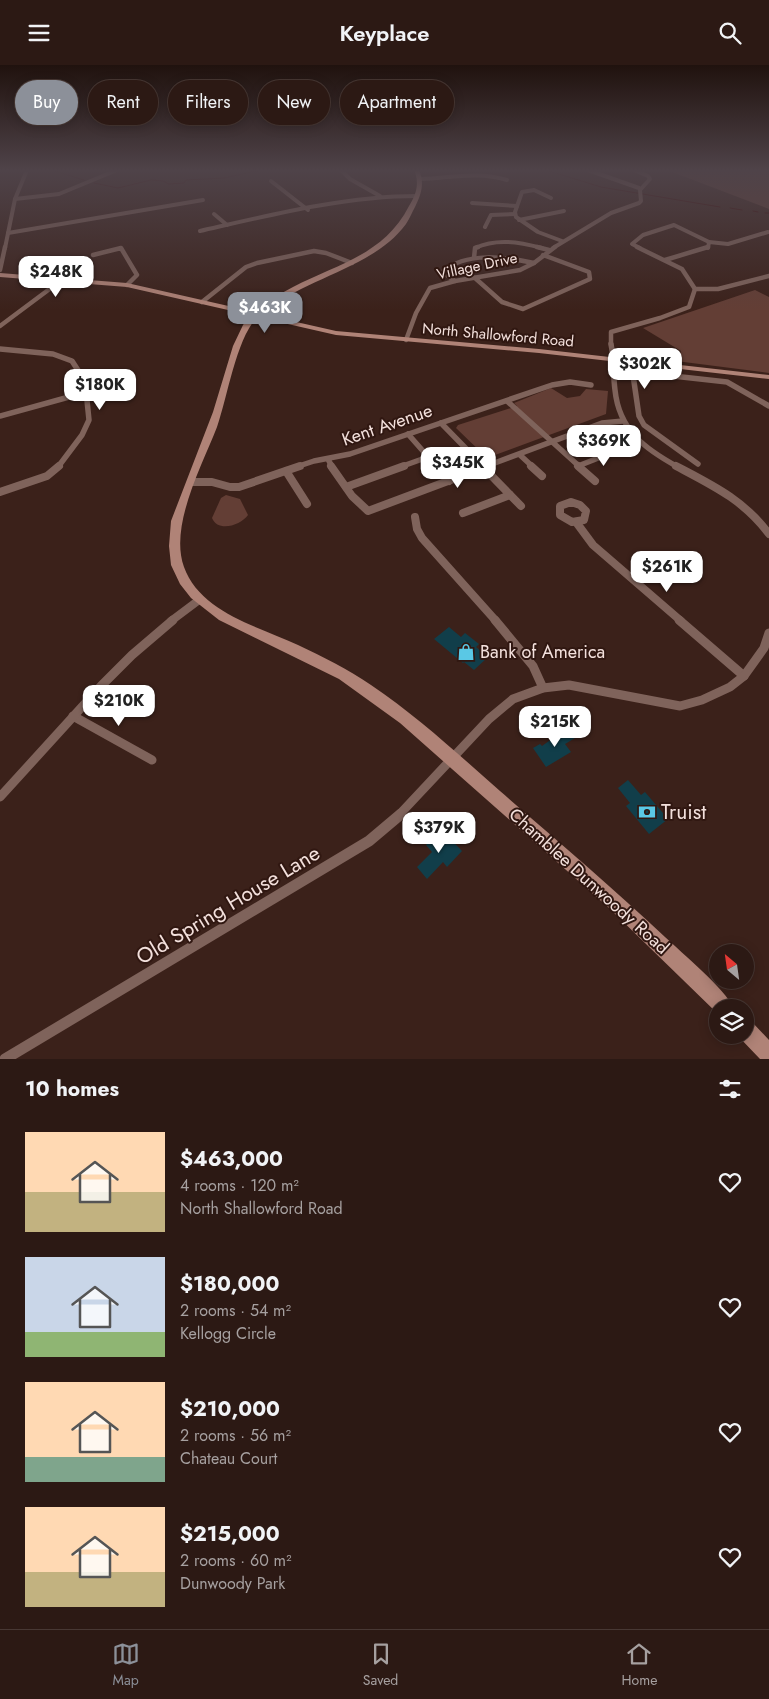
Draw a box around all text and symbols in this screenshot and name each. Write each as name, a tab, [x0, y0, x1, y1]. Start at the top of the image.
text: Keyplace	[340, 17, 429, 49]
icon: menu	[25, 19, 53, 47]
icon: search	[716, 19, 744, 47]
chip: Buy	[15, 80, 78, 125]
chip: Rent	[88, 80, 158, 125]
chip: Filters	[168, 80, 248, 125]
chip: New	[258, 80, 330, 125]
chip: Apartment	[340, 80, 454, 125]
street label: Village Drive	[435, 247, 520, 285]
pin: $248K	[21, 255, 91, 298]
text: $248K	[30, 260, 82, 283]
pin: $463K	[230, 291, 300, 334]
text: $463K	[239, 296, 291, 319]
street label: North Shallowford Road	[421, 317, 575, 353]
pin: $302K	[610, 347, 680, 390]
text: $302K	[619, 352, 671, 375]
pin: $180K	[65, 369, 135, 411]
text: $180K	[75, 373, 125, 396]
street label: Kent Avenue	[338, 397, 436, 453]
pin: $369K	[569, 425, 639, 467]
text: $369K	[578, 429, 630, 452]
pin: $345K	[423, 447, 493, 489]
text: $345K	[432, 451, 484, 474]
pin: $261K	[632, 551, 702, 593]
text: $261K	[642, 555, 692, 578]
place label: Bank of America	[480, 639, 605, 665]
shop icon: Bank of America	[456, 642, 476, 662]
pin: $210K	[84, 685, 154, 727]
text: $210K	[94, 689, 144, 712]
pin: $215K	[520, 705, 590, 748]
text: $215K	[530, 710, 580, 733]
place label: Truist	[661, 797, 706, 827]
street label: Chamblee Dunwoody Road	[503, 802, 675, 960]
bank icon: Truist	[637, 802, 657, 822]
pin: $379K	[404, 811, 474, 854]
text: $379K	[413, 816, 465, 839]
street label: Old Spring House Lane	[130, 838, 326, 972]
north arrow	[709, 944, 754, 989]
map controls	[709, 944, 754, 1044]
button: layers	[709, 999, 754, 1044]
text: 10 homes	[25, 1074, 119, 1104]
icon: filters	[716, 1075, 744, 1103]
text: $463,000	[180, 1144, 283, 1174]
icon: home	[65, 1152, 125, 1212]
icon: heart	[716, 1168, 744, 1196]
text: 4 rooms · 120 m²	[180, 1174, 299, 1197]
text: North Shallowford Road	[180, 1197, 343, 1220]
text: $180,000	[180, 1269, 279, 1299]
icon: home	[65, 1277, 125, 1337]
icon: heart	[716, 1293, 744, 1321]
text: 2 rooms · 54 m²	[180, 1299, 291, 1322]
text: Kellogg Circle	[180, 1322, 276, 1345]
text: $210,000	[180, 1394, 280, 1424]
icon: home	[65, 1402, 125, 1462]
icon: heart	[716, 1418, 744, 1446]
text: 2 rooms · 56 m²	[180, 1424, 291, 1447]
text: Chateau Court	[180, 1447, 277, 1470]
text: $215,000	[180, 1519, 280, 1549]
icon: home	[65, 1527, 125, 1587]
icon: heart	[716, 1543, 744, 1571]
text: 2 rooms · 60 m²	[180, 1549, 292, 1572]
text: Dunwoody Park	[180, 1572, 285, 1595]
tab: Map	[112, 1640, 140, 1690]
tab: Saved	[363, 1640, 398, 1690]
tab: Home	[622, 1640, 657, 1690]

